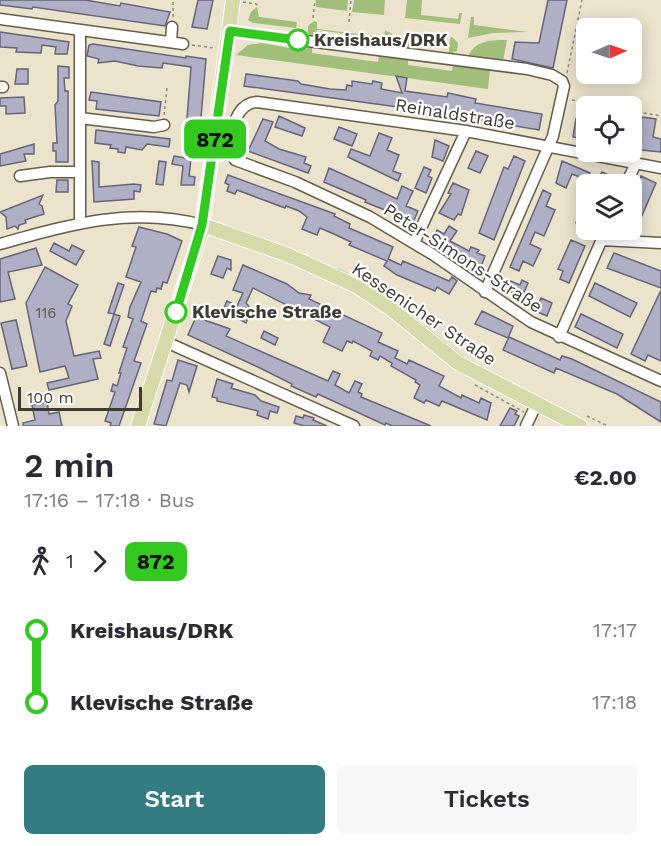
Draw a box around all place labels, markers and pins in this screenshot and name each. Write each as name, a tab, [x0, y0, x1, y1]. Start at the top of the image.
marker: Kreishaus/DRK	[287, 29, 309, 51]
place label: Kreishaus/DRK	[314, 29, 448, 50]
marker: Klevische Straße	[165, 301, 187, 323]
place label: Klevische Straße	[192, 301, 342, 322]

